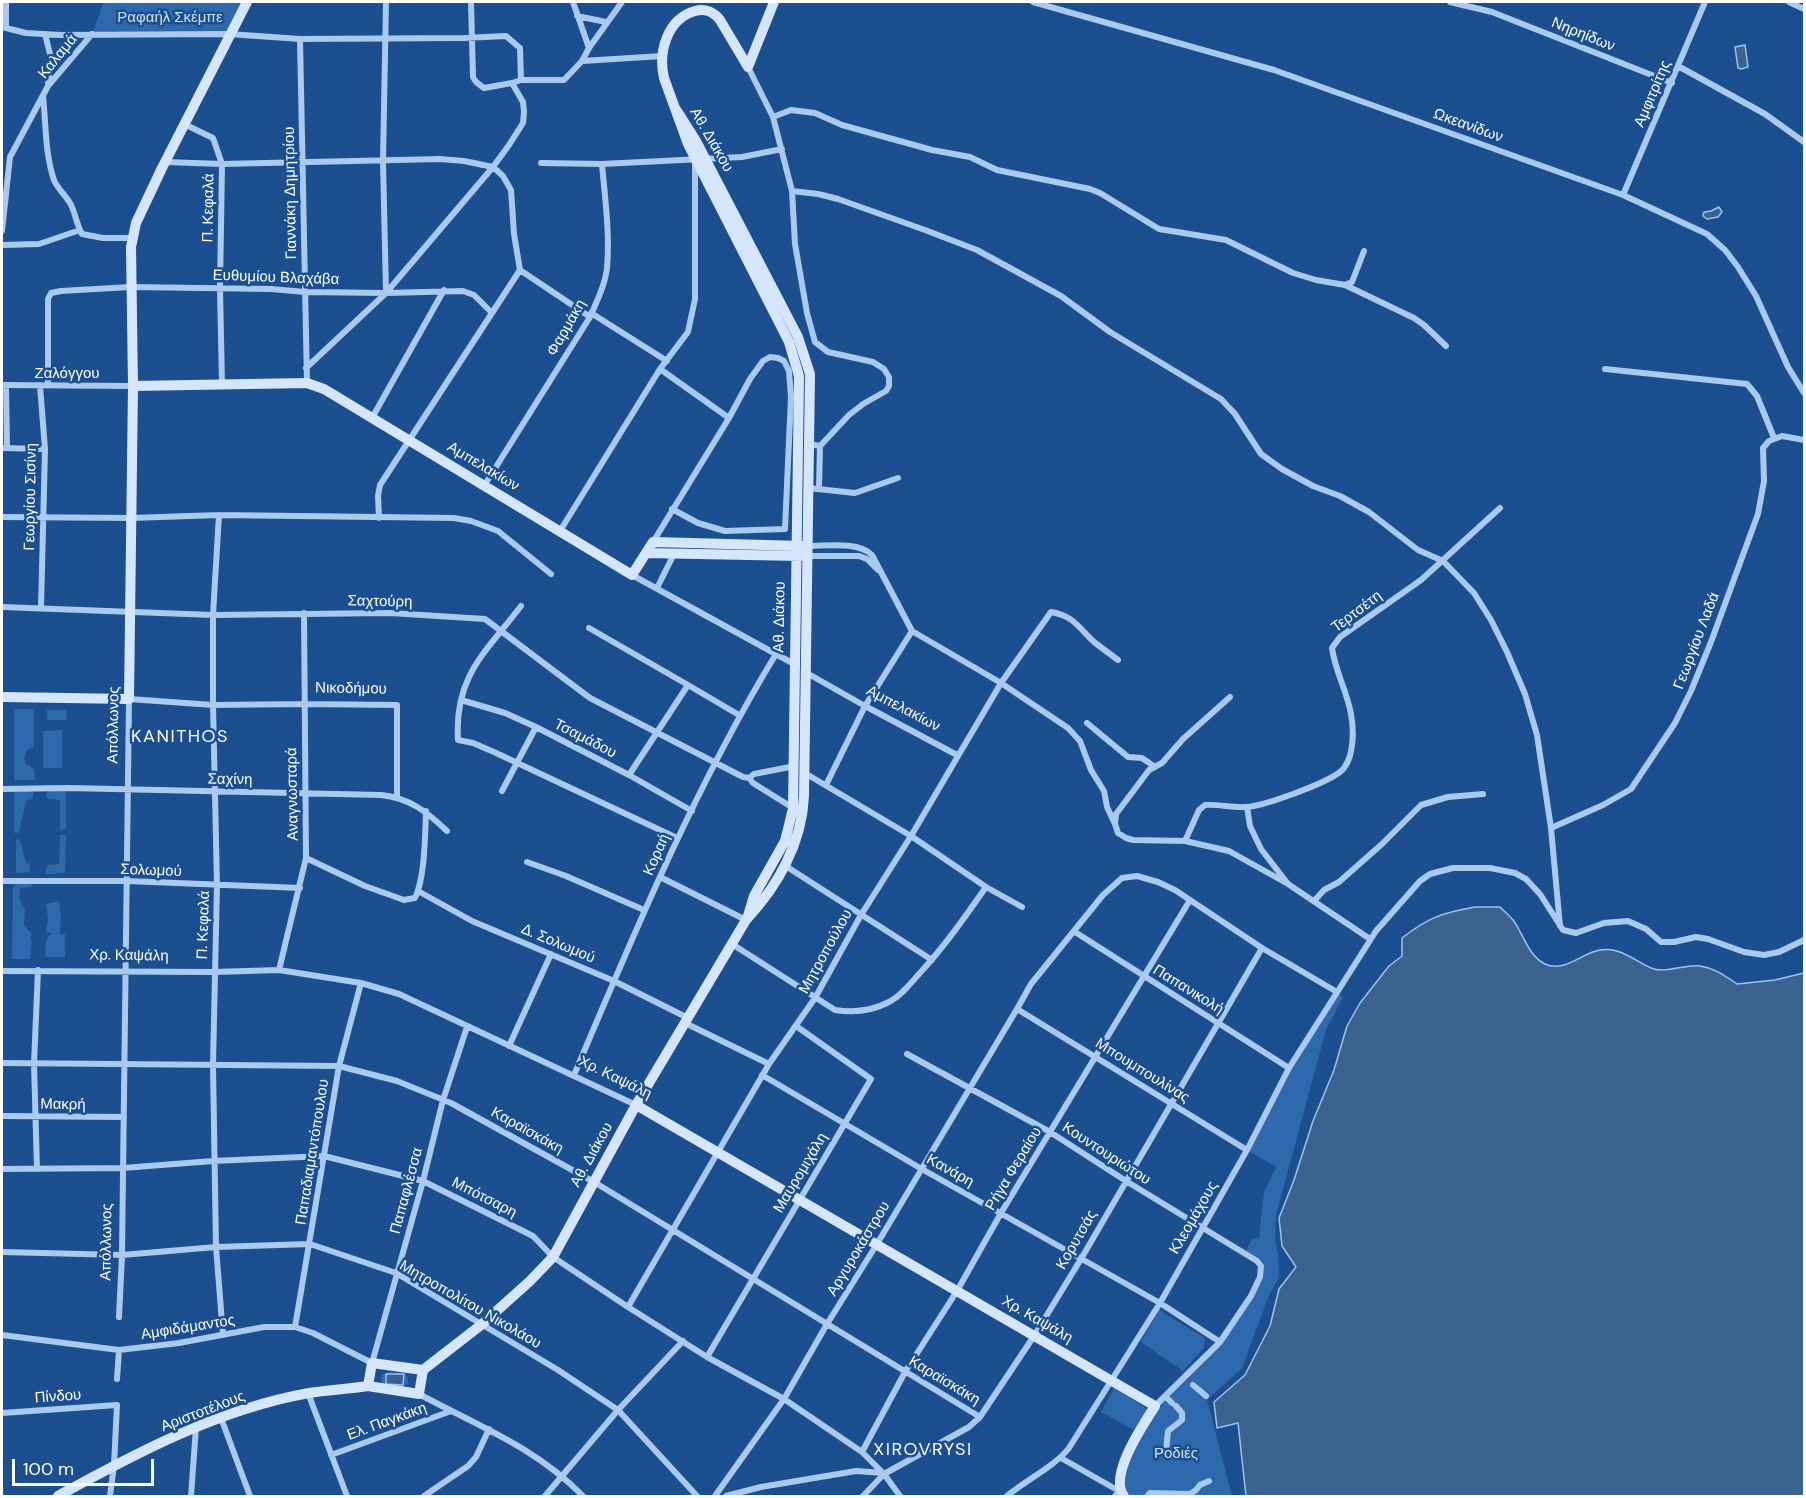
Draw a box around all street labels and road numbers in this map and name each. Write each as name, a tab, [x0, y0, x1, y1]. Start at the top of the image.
street label: Νηρηίδων	[1549, 14, 1617, 56]
street label: Καλαμά	[35, 31, 81, 83]
street label: Αμφιτρίτης	[1631, 58, 1675, 130]
street label: Αθ. Διάκου	[685, 105, 737, 175]
street label: Ωκεανίδων	[1431, 105, 1505, 147]
street label: Γιαννάκη Δημητρίου	[281, 126, 301, 260]
street label: Π. Κεφαλά	[199, 173, 219, 243]
street label: Ευθυμίου Βλαχάβα	[212, 267, 340, 289]
street label: Φαρμάκη	[544, 297, 590, 359]
street label: Ζαλόγγου	[35, 365, 99, 383]
street label: Αμπελακίων	[444, 438, 522, 496]
street label: Γεωργίου Σισίνη	[21, 443, 41, 551]
street label: Αθ. Διάκου	[770, 581, 790, 653]
street label: Τερτσέτη	[1328, 587, 1386, 637]
street label: Γεωργίου Λαδά	[1670, 590, 1724, 692]
street label: Σαχτούρη	[347, 592, 413, 612]
street label: Νικοδήμου	[315, 679, 387, 699]
street label: Αμπελακίων	[863, 682, 943, 736]
street label: Απόλλωνος	[104, 686, 124, 764]
street label: Τσαμάδου	[551, 716, 619, 762]
street label: Αναγνωσταρά	[283, 747, 303, 841]
street label: Σαχίνη	[207, 771, 253, 789]
street label: Κοραή	[640, 831, 674, 879]
street label: Σολωμού	[120, 861, 182, 881]
street label: Π. Κεφαλά	[194, 890, 214, 960]
street label: Μητροπούλου	[795, 907, 857, 997]
street label: Δ. Σολωμού	[518, 920, 598, 968]
street label: Χρ. Καψάλη	[89, 946, 169, 966]
street label: Παπανικολή	[1149, 961, 1227, 1019]
street label: Μπουμπουλίνας	[1092, 1035, 1192, 1107]
street label: Χρ. Καψάλη	[575, 1053, 655, 1103]
street label: Παπαδιαμαντόπουλου	[293, 1078, 333, 1226]
street label: Μακρή	[40, 1096, 86, 1114]
street label: Καραϊσκάκη	[488, 1104, 566, 1158]
street label: Κουντουριώτου	[1058, 1119, 1154, 1189]
street label: Αθ. Διάκου	[567, 1120, 617, 1190]
street label: Ρήγα Φεραίου	[982, 1124, 1046, 1214]
street label: Μαυρομιχάλη	[770, 1130, 832, 1216]
street label: Παπαφλέσσα	[387, 1146, 427, 1236]
street label: Κανάρη	[923, 1151, 977, 1191]
street label: Μπότσαρη	[448, 1174, 520, 1222]
street label: Κλεομάχους	[1166, 1178, 1222, 1258]
street label: Αργυροκάστρου	[824, 1198, 894, 1300]
street label: Απόλλωνος	[97, 1203, 117, 1281]
street label: Κορυτσάς	[1053, 1207, 1101, 1273]
street label: Μητροπολίτου Νικολάου	[396, 1257, 544, 1353]
street label: Χρ. Καψάλη	[998, 1292, 1076, 1348]
street label: Αμφιδάμαντος	[140, 1312, 236, 1344]
street label: Καραϊσκάκη	[905, 1353, 983, 1409]
street label: Πίνδου	[34, 1386, 82, 1408]
street label: Αριστοτέλους	[158, 1388, 248, 1436]
street label: Ελ. Παγκάκη	[345, 1399, 429, 1445]

